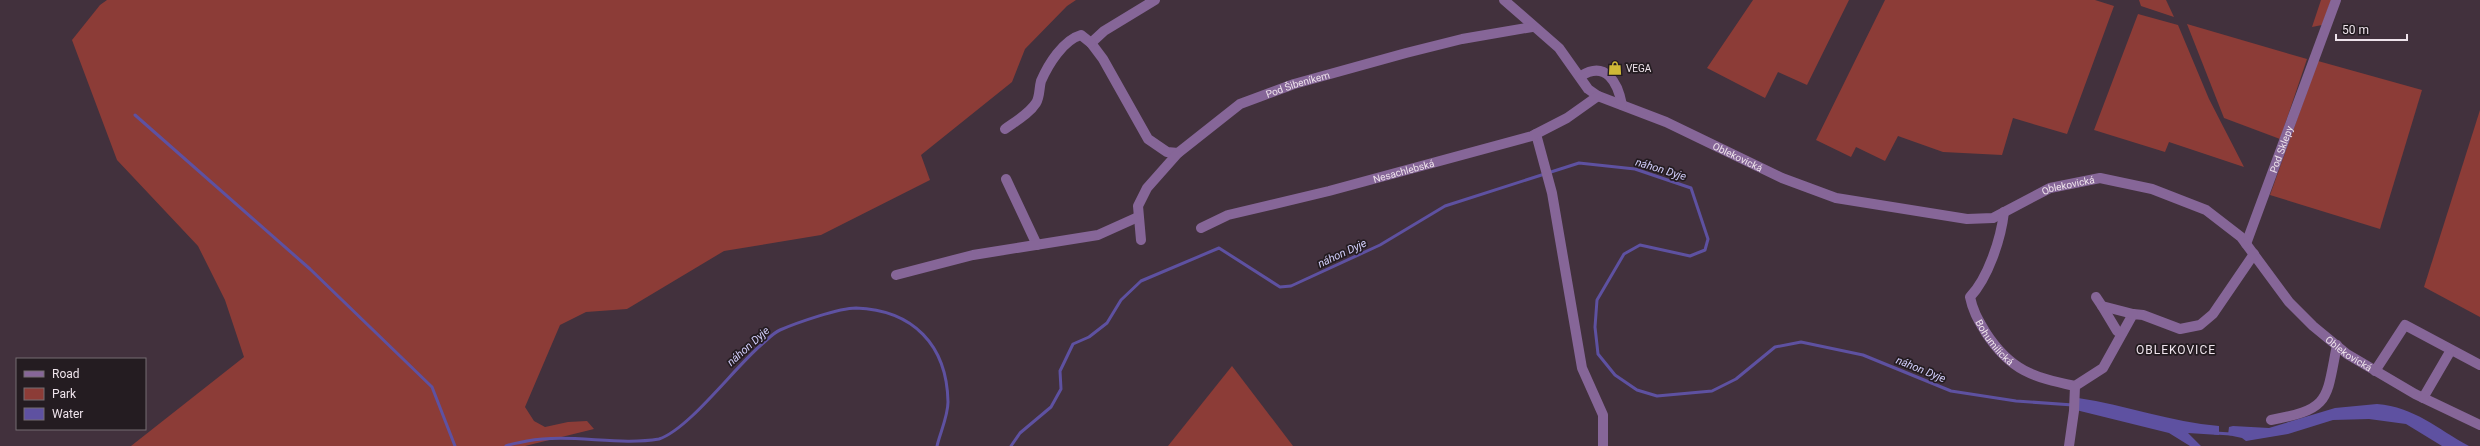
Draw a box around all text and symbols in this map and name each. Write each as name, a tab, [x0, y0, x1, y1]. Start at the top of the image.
scale bar	[2336, 16, 2407, 42]
text: 50 m	[2342, 23, 2369, 37]
shop icon: VEGA	[1607, 60, 1623, 76]
place label: VEGA	[1626, 63, 1652, 74]
street label: Pod Šibeníkem	[1264, 69, 1331, 100]
street label: Pod Sklepy	[2268, 124, 2295, 174]
street label: Oblekovická	[1711, 140, 1764, 174]
water label: náhon Dyje	[1634, 156, 1688, 183]
street label: Nesachlebská	[1372, 158, 1435, 185]
street label: Oblekovická	[2040, 174, 2096, 197]
water label: náhon Dyje	[1316, 236, 1369, 270]
street label: Bohumilická	[1973, 318, 2016, 368]
water label: náhon Dyje	[724, 324, 772, 369]
street label: Oblekovická	[2323, 334, 2374, 373]
district label: OBLEKOVICE	[2136, 343, 2216, 357]
water label: náhon Dyje	[1894, 354, 1948, 385]
legend	[16, 358, 146, 430]
text: Road	[52, 367, 80, 381]
text: Park	[52, 387, 77, 401]
text: Water	[52, 407, 83, 421]

